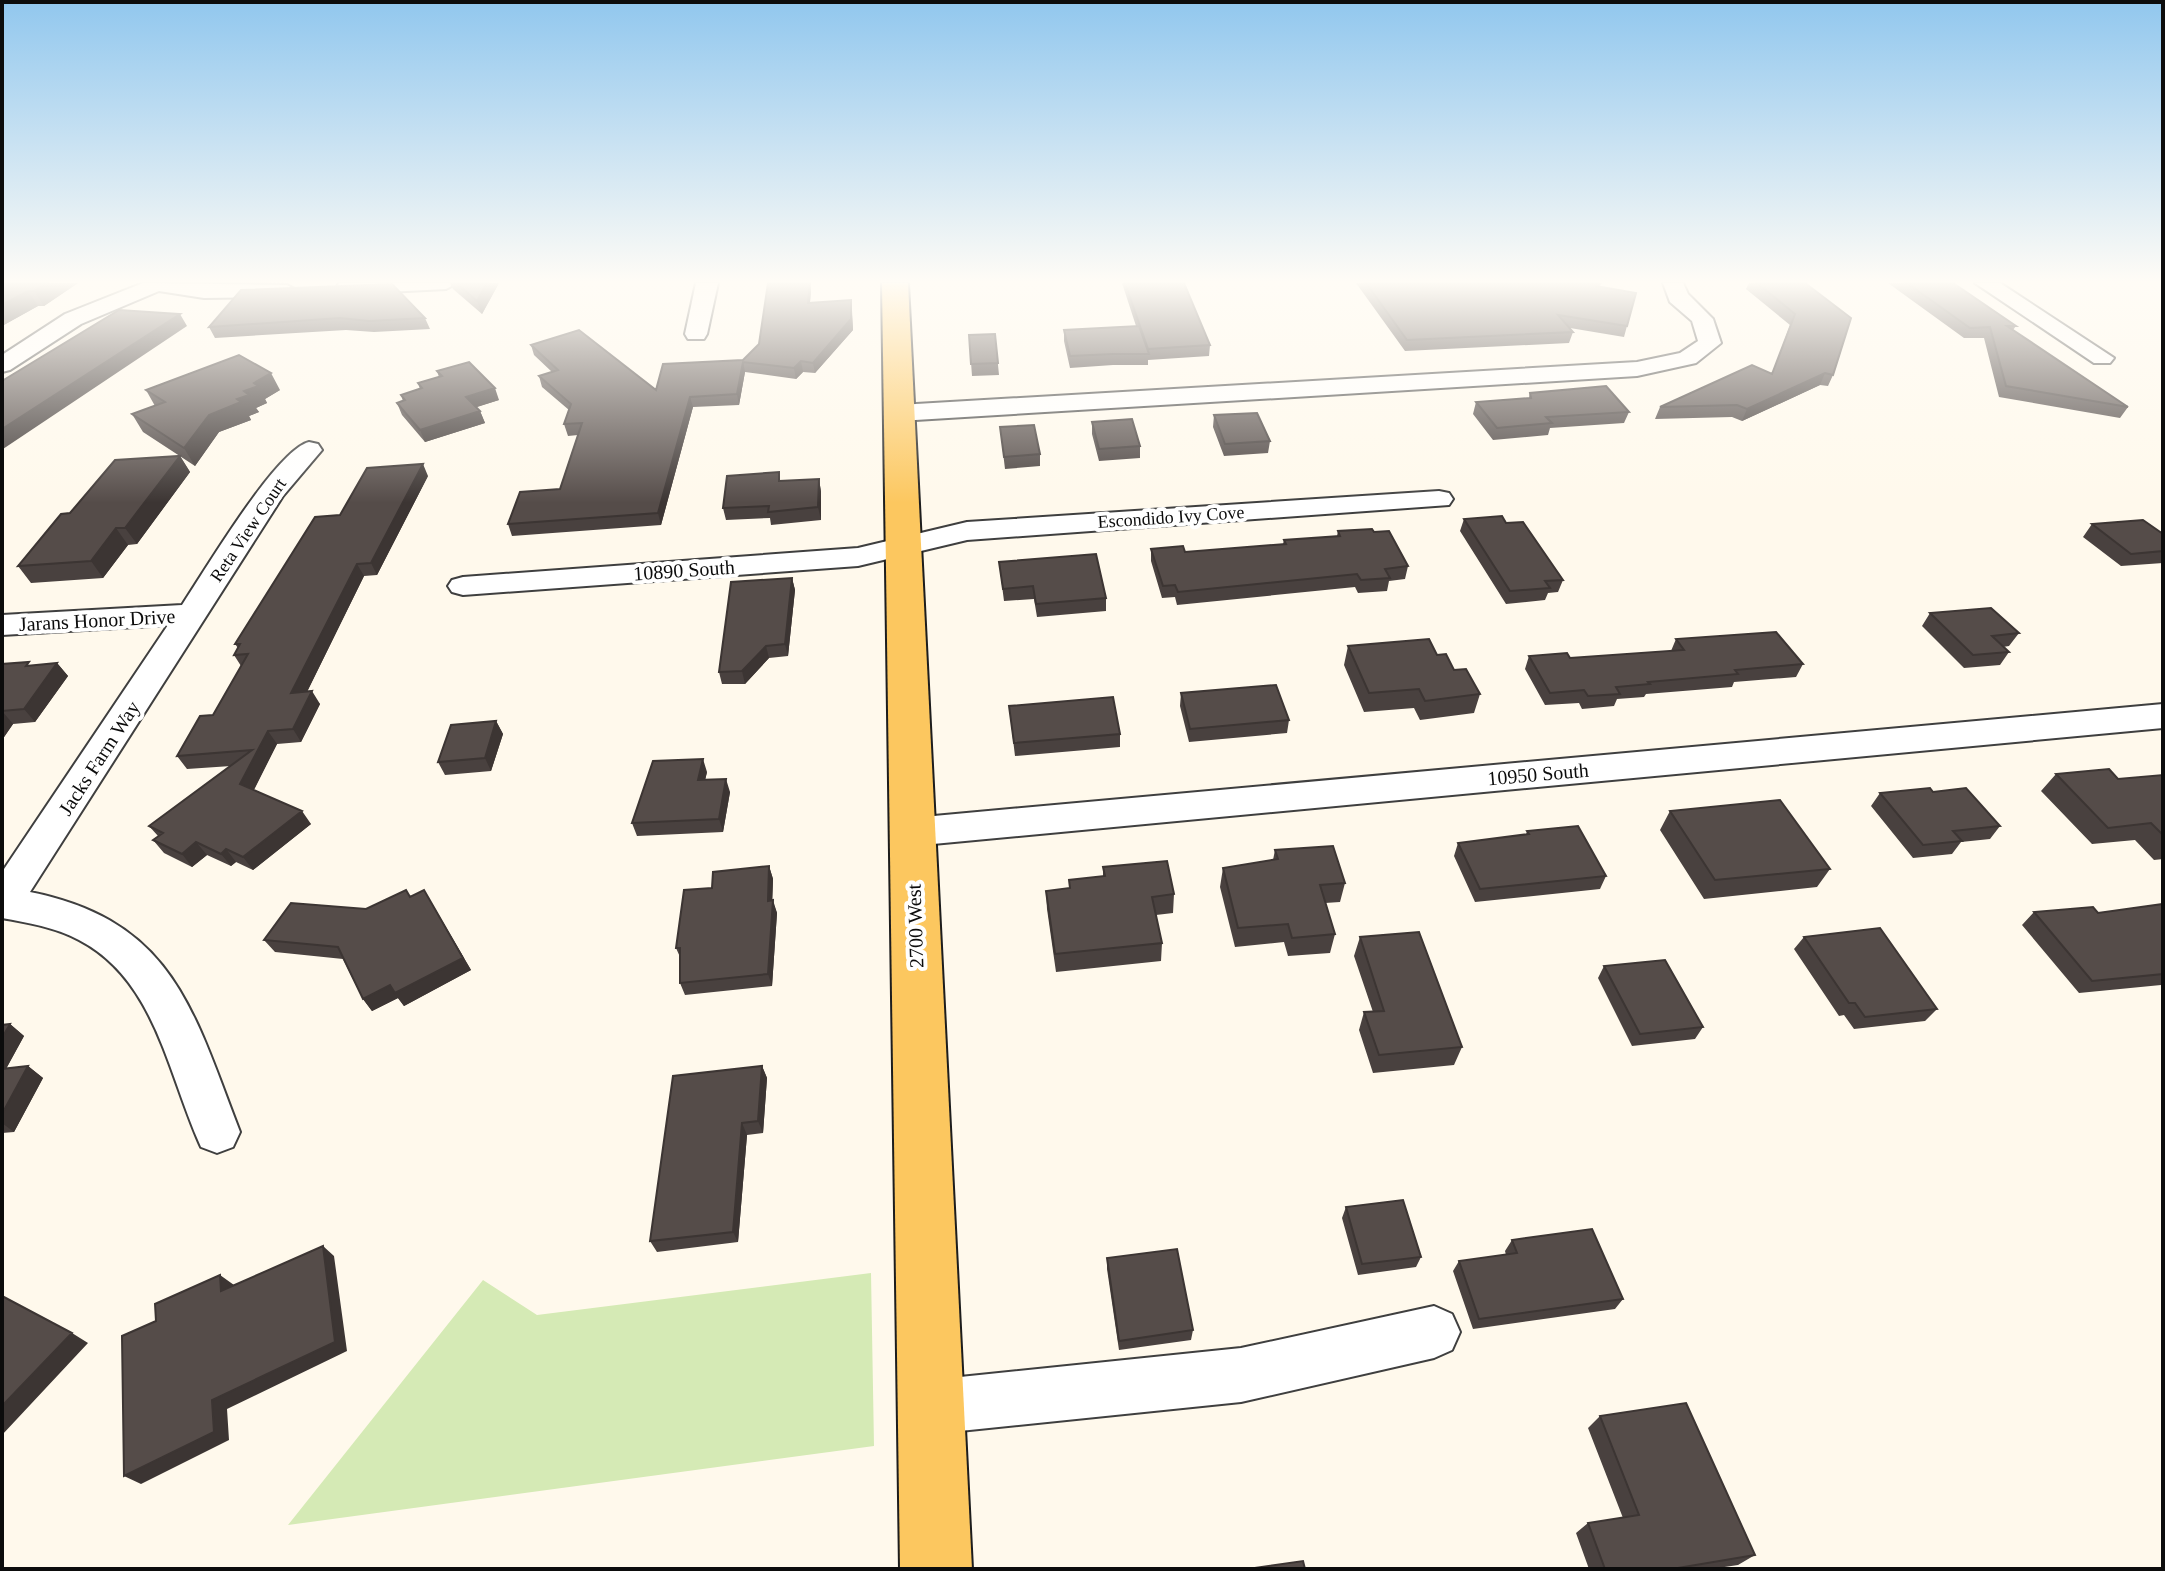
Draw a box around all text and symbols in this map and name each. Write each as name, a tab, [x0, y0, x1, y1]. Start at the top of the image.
street label: Reta View Court	[206, 474, 290, 586]
street label: Escondido Ivy Cove	[1097, 502, 1245, 532]
street label: 10890 South	[633, 555, 735, 585]
street label: Jarans Honor Drive	[18, 605, 176, 635]
street label: Jacks Farm Way	[54, 697, 145, 820]
street label: 10950 South	[1486, 759, 1590, 789]
street label: 2700 West	[903, 883, 927, 968]

